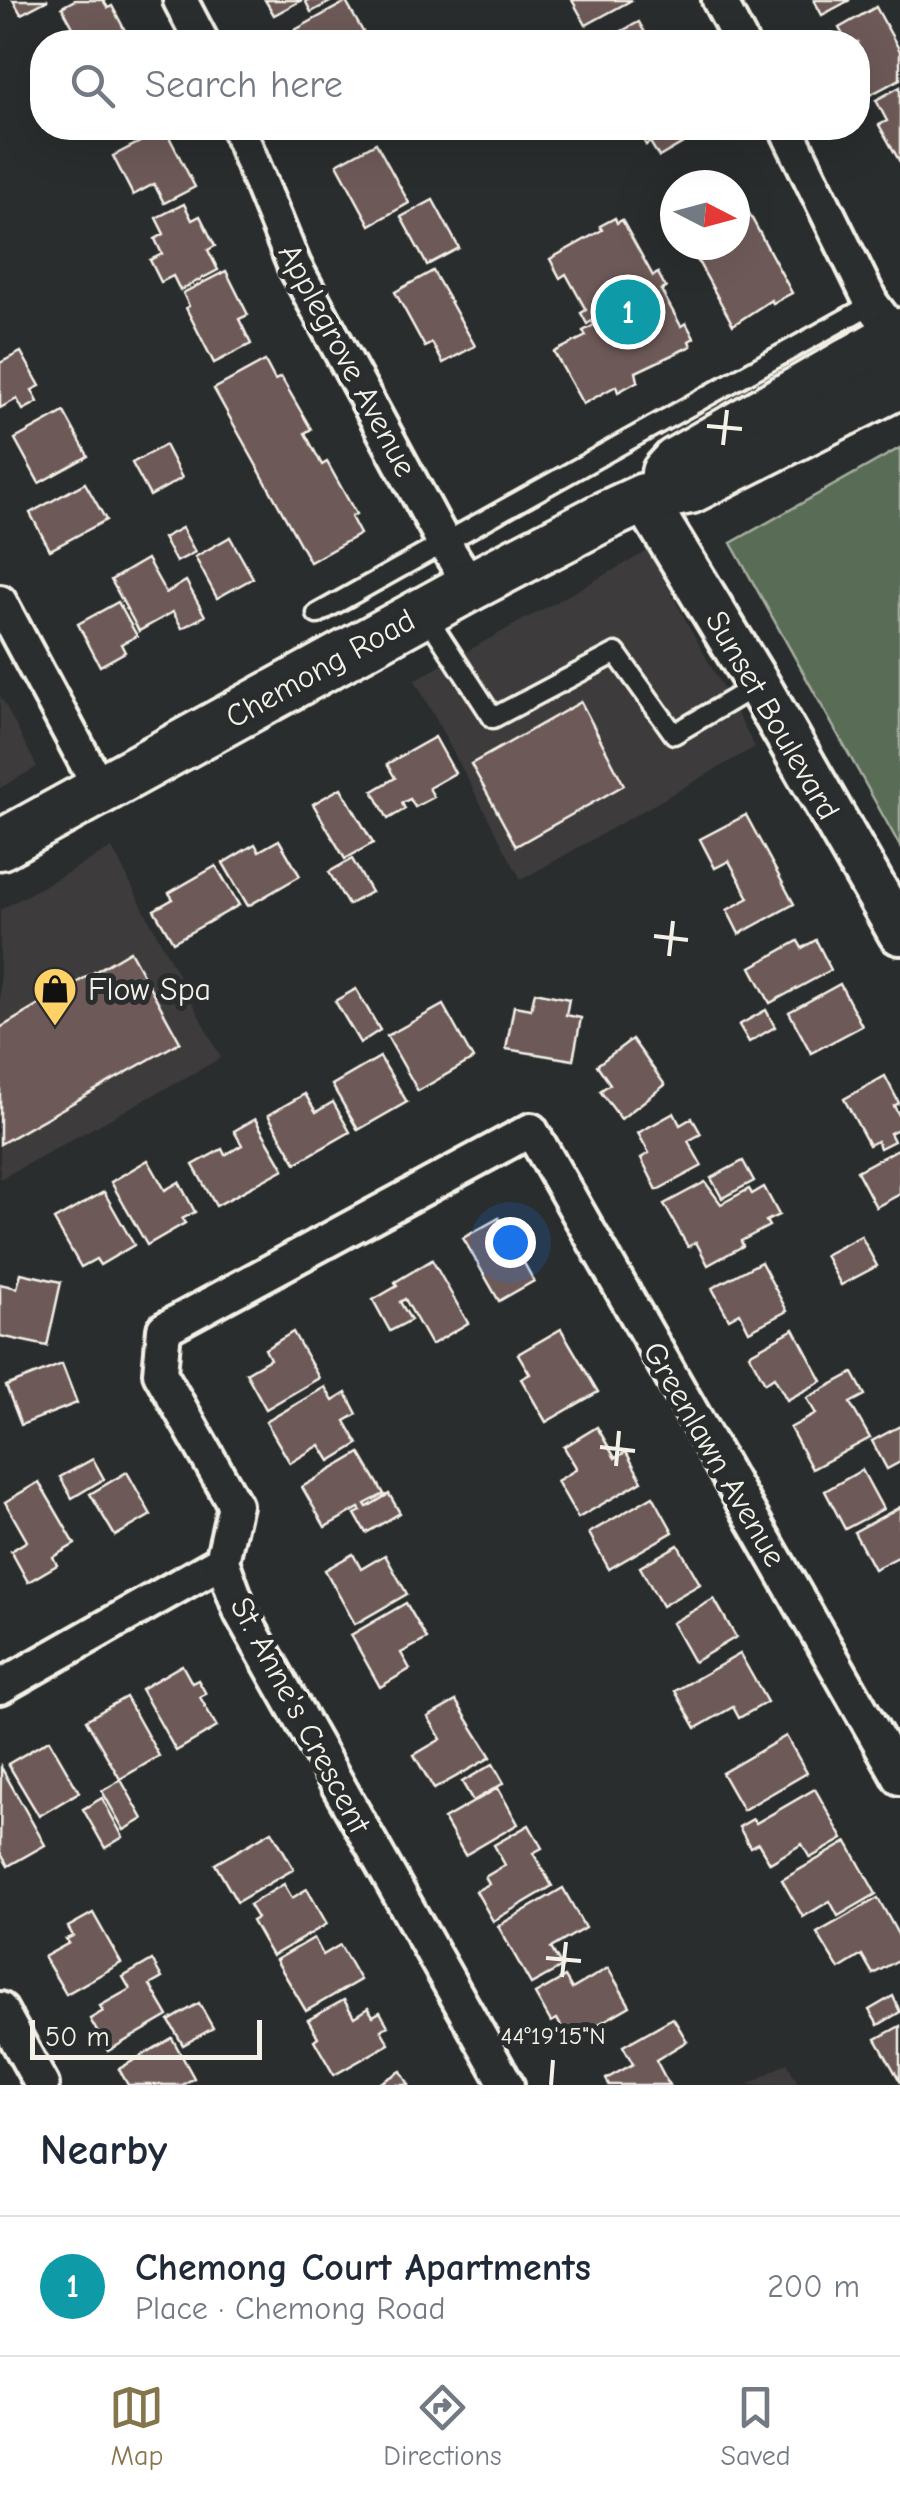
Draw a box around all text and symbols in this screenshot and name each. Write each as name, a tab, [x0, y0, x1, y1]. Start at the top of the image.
search box	[30, 30, 870, 140]
icon: search	[65, 58, 120, 113]
text: Search here	[145, 63, 343, 107]
north arrow	[660, 170, 750, 260]
street label: Applegrove Avenue	[271, 238, 425, 483]
pin: 1	[596, 274, 660, 350]
street label: Chemong Road	[219, 601, 421, 736]
street label: Sunset Boulevard	[698, 604, 847, 826]
shop icon: Flow Spa	[32, 966, 78, 1027]
place label: Flow Spa	[88, 971, 211, 1008]
your location	[485, 1217, 536, 1268]
street label: Greenlawn Avenue	[635, 1335, 794, 1573]
street label: St. Anne's Crescent	[223, 1591, 379, 1840]
scale bar	[30, 2015, 262, 2060]
text: 50 m	[45, 2021, 110, 2053]
text: 44°19'15"N	[500, 2021, 606, 2050]
text: Nearby	[40, 2126, 167, 2175]
text: Chemong Court Apartments	[135, 2246, 591, 2290]
text: 1	[66, 2268, 79, 2305]
text: 200 m	[767, 2268, 860, 2305]
text: Place · Chemong Road	[135, 2290, 446, 2327]
tab: Map	[109, 2380, 164, 2472]
tab: Directions	[383, 2380, 502, 2472]
tab: Saved	[721, 2380, 791, 2472]

